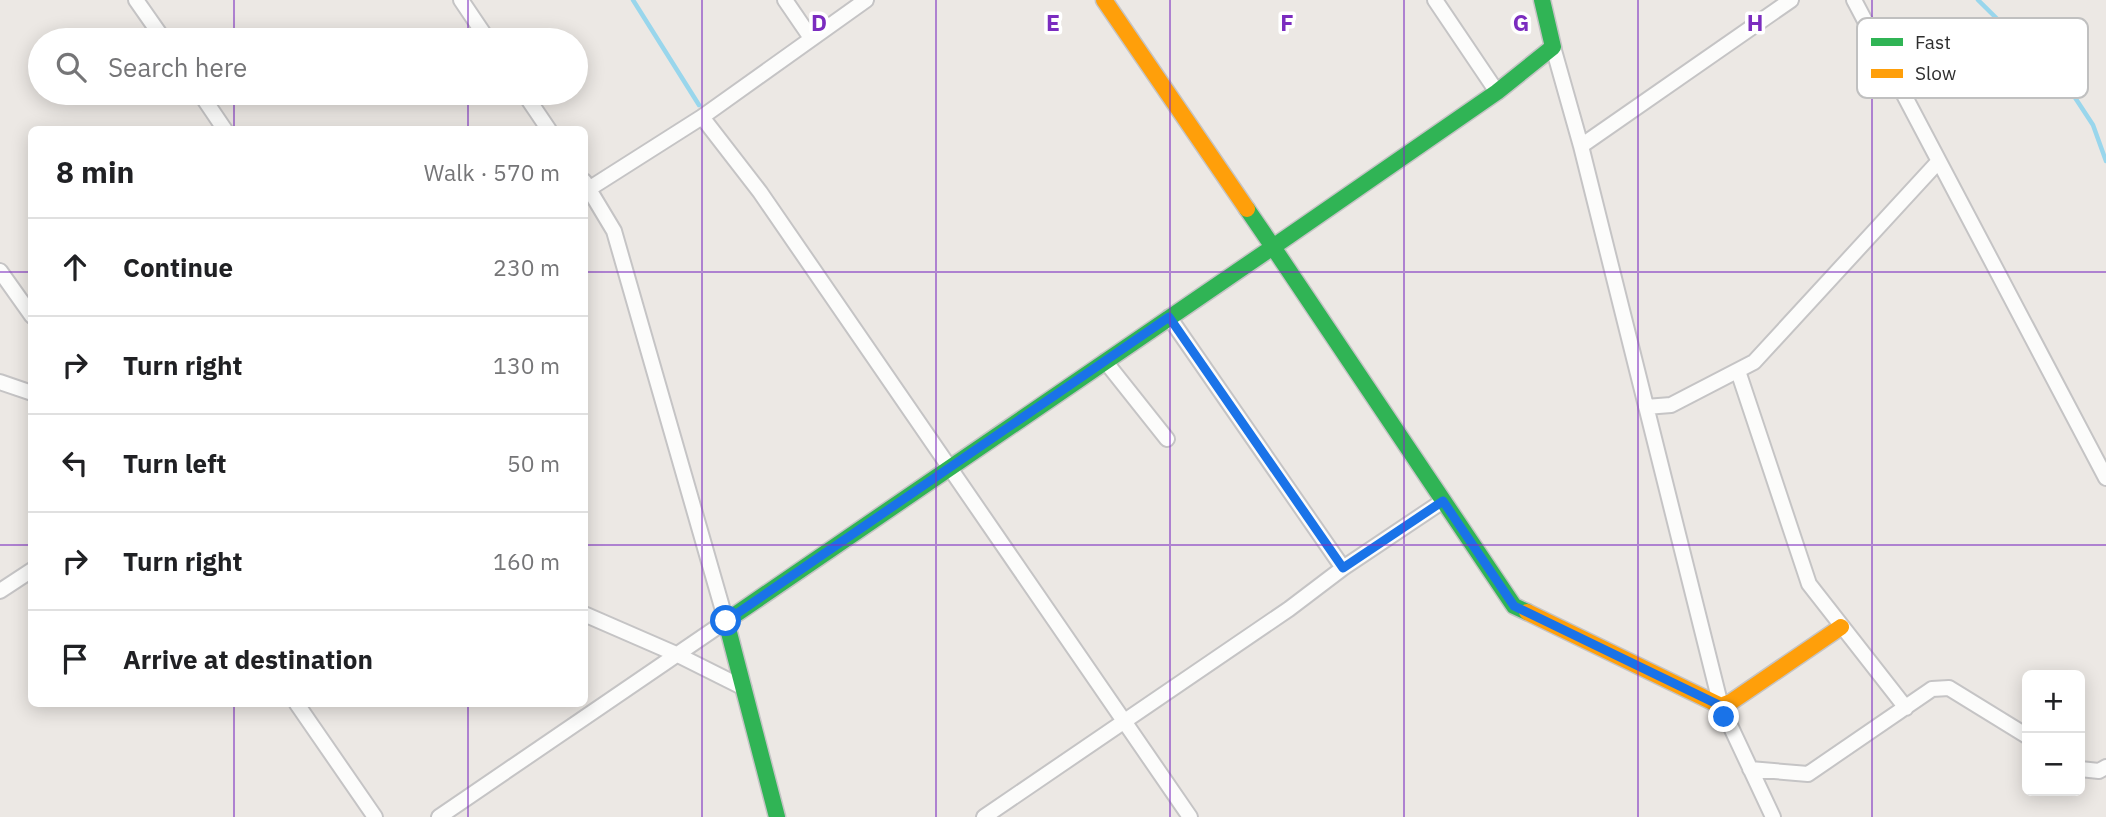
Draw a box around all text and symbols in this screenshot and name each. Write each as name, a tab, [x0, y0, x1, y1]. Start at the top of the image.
text: D	[811, 7, 827, 37]
text: E	[1046, 7, 1060, 37]
text: F	[1280, 7, 1294, 37]
text: G	[1513, 7, 1529, 37]
text: H	[1747, 7, 1763, 37]
legend	[1857, 18, 2088, 98]
search box	[28, 28, 588, 105]
text: Fast	[1915, 30, 1951, 54]
icon: search	[52, 48, 90, 86]
text: Search here	[108, 50, 247, 84]
text: Slow	[1915, 61, 1956, 85]
text: 8 min	[56, 152, 134, 191]
text: Walk · 570 m	[424, 157, 560, 187]
icon: ahead	[56, 248, 94, 286]
text: Continue	[123, 250, 233, 284]
text: 230 m	[493, 252, 560, 282]
icon: right	[56, 346, 94, 384]
text: Turn right	[123, 348, 242, 382]
text: 130 m	[493, 350, 560, 380]
icon: left	[56, 444, 94, 482]
text: Turn left	[123, 446, 226, 480]
text: 50 m	[507, 448, 560, 478]
icon: right	[56, 542, 94, 580]
text: Turn right	[123, 544, 242, 578]
text: 160 m	[493, 546, 560, 576]
route start	[710, 605, 741, 636]
icon: arrive	[56, 640, 94, 678]
text: Arrive at destination	[123, 642, 373, 676]
map controls	[2022, 670, 2085, 796]
button: +	[2022, 670, 2085, 733]
route end	[1708, 701, 1739, 732]
button: −	[2022, 733, 2085, 796]

